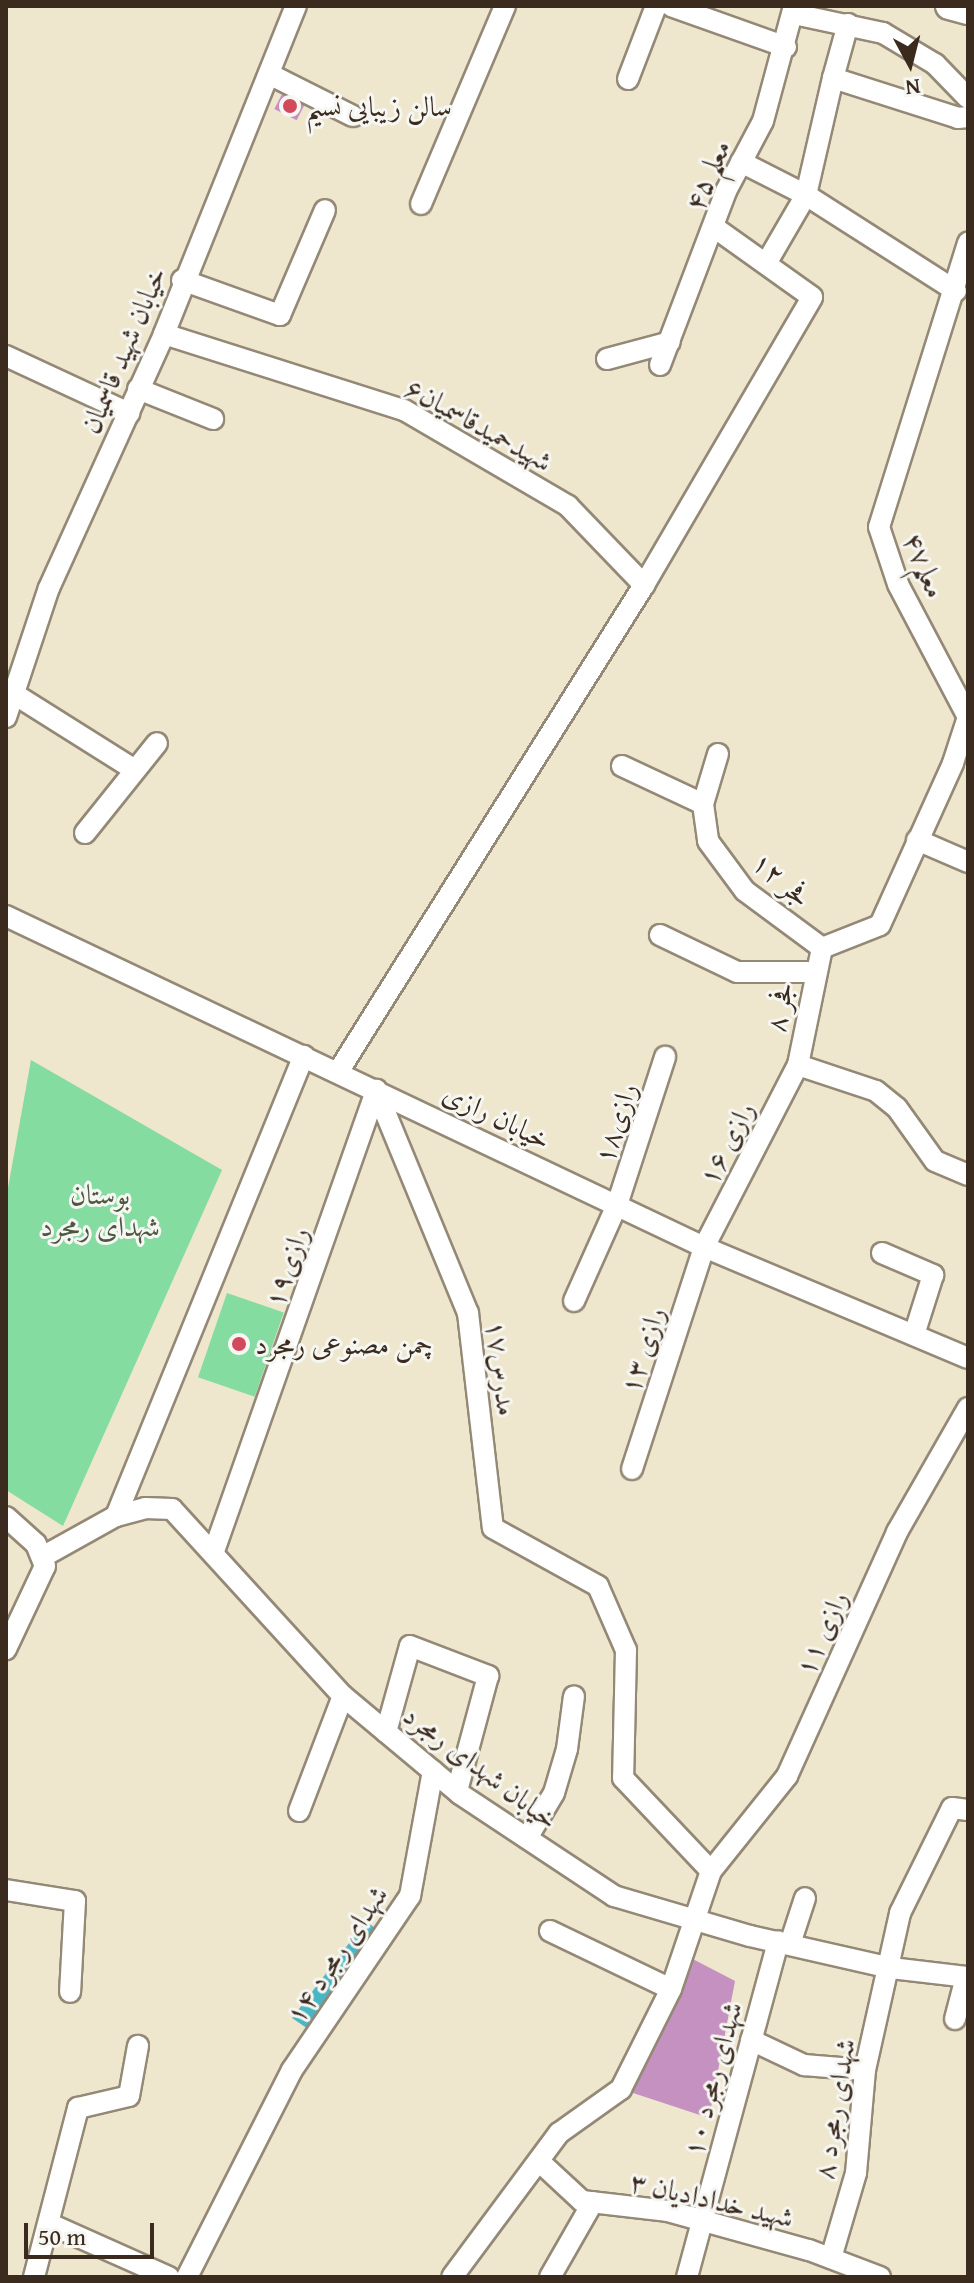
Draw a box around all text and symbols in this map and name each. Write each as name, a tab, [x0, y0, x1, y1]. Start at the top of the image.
north arrow	[870, 24, 950, 104]
text: N	[904, 71, 922, 105]
place label: سالن زیبایی نسیم	[306, 89, 452, 123]
marker: سالن زیبایی نسیم	[281, 97, 299, 115]
street label: معلم ۴۵	[677, 135, 737, 215]
street label: خیابان شهید قاسمیان	[73, 262, 173, 438]
street label: شهیدحمیدقاسمیان۶	[400, 370, 558, 478]
street label: معلم۴۷	[897, 527, 953, 603]
street label: فجر ۱۲	[746, 844, 818, 914]
street label: فجر ۸	[758, 979, 800, 1035]
street label: خیابان رازی	[438, 1076, 556, 1156]
street label: رازی۱۸	[586, 1079, 644, 1167]
street label: رازی ۱۶	[691, 1096, 761, 1190]
park label: بوستان شهدای رمجرد	[40, 1177, 160, 1243]
street label: رازی۱۹	[257, 1222, 315, 1312]
street label: رازی ۱۳	[612, 1303, 672, 1397]
street label: مدرس۱۷	[479, 1318, 525, 1418]
place label: چمن مصنوعی رمجرد	[255, 1327, 433, 1361]
marker: چمن مصنوعی رمجرد	[230, 1335, 248, 1353]
street label: رازی ۱۱	[788, 1586, 854, 1680]
street label: خیابان شهدای رمجرد	[397, 1698, 565, 1836]
street label: شهدای رمجرد ۱۴	[278, 1879, 394, 2029]
street label: شهدای رمجرد ۱۰	[675, 1998, 749, 2160]
street label: شهدای رمجرد ۸	[806, 2036, 862, 2182]
street label: شهید خدادادیان ۳	[627, 2164, 797, 2234]
scale bar	[28, 2207, 158, 2257]
text: 50 m	[38, 2219, 86, 2254]

